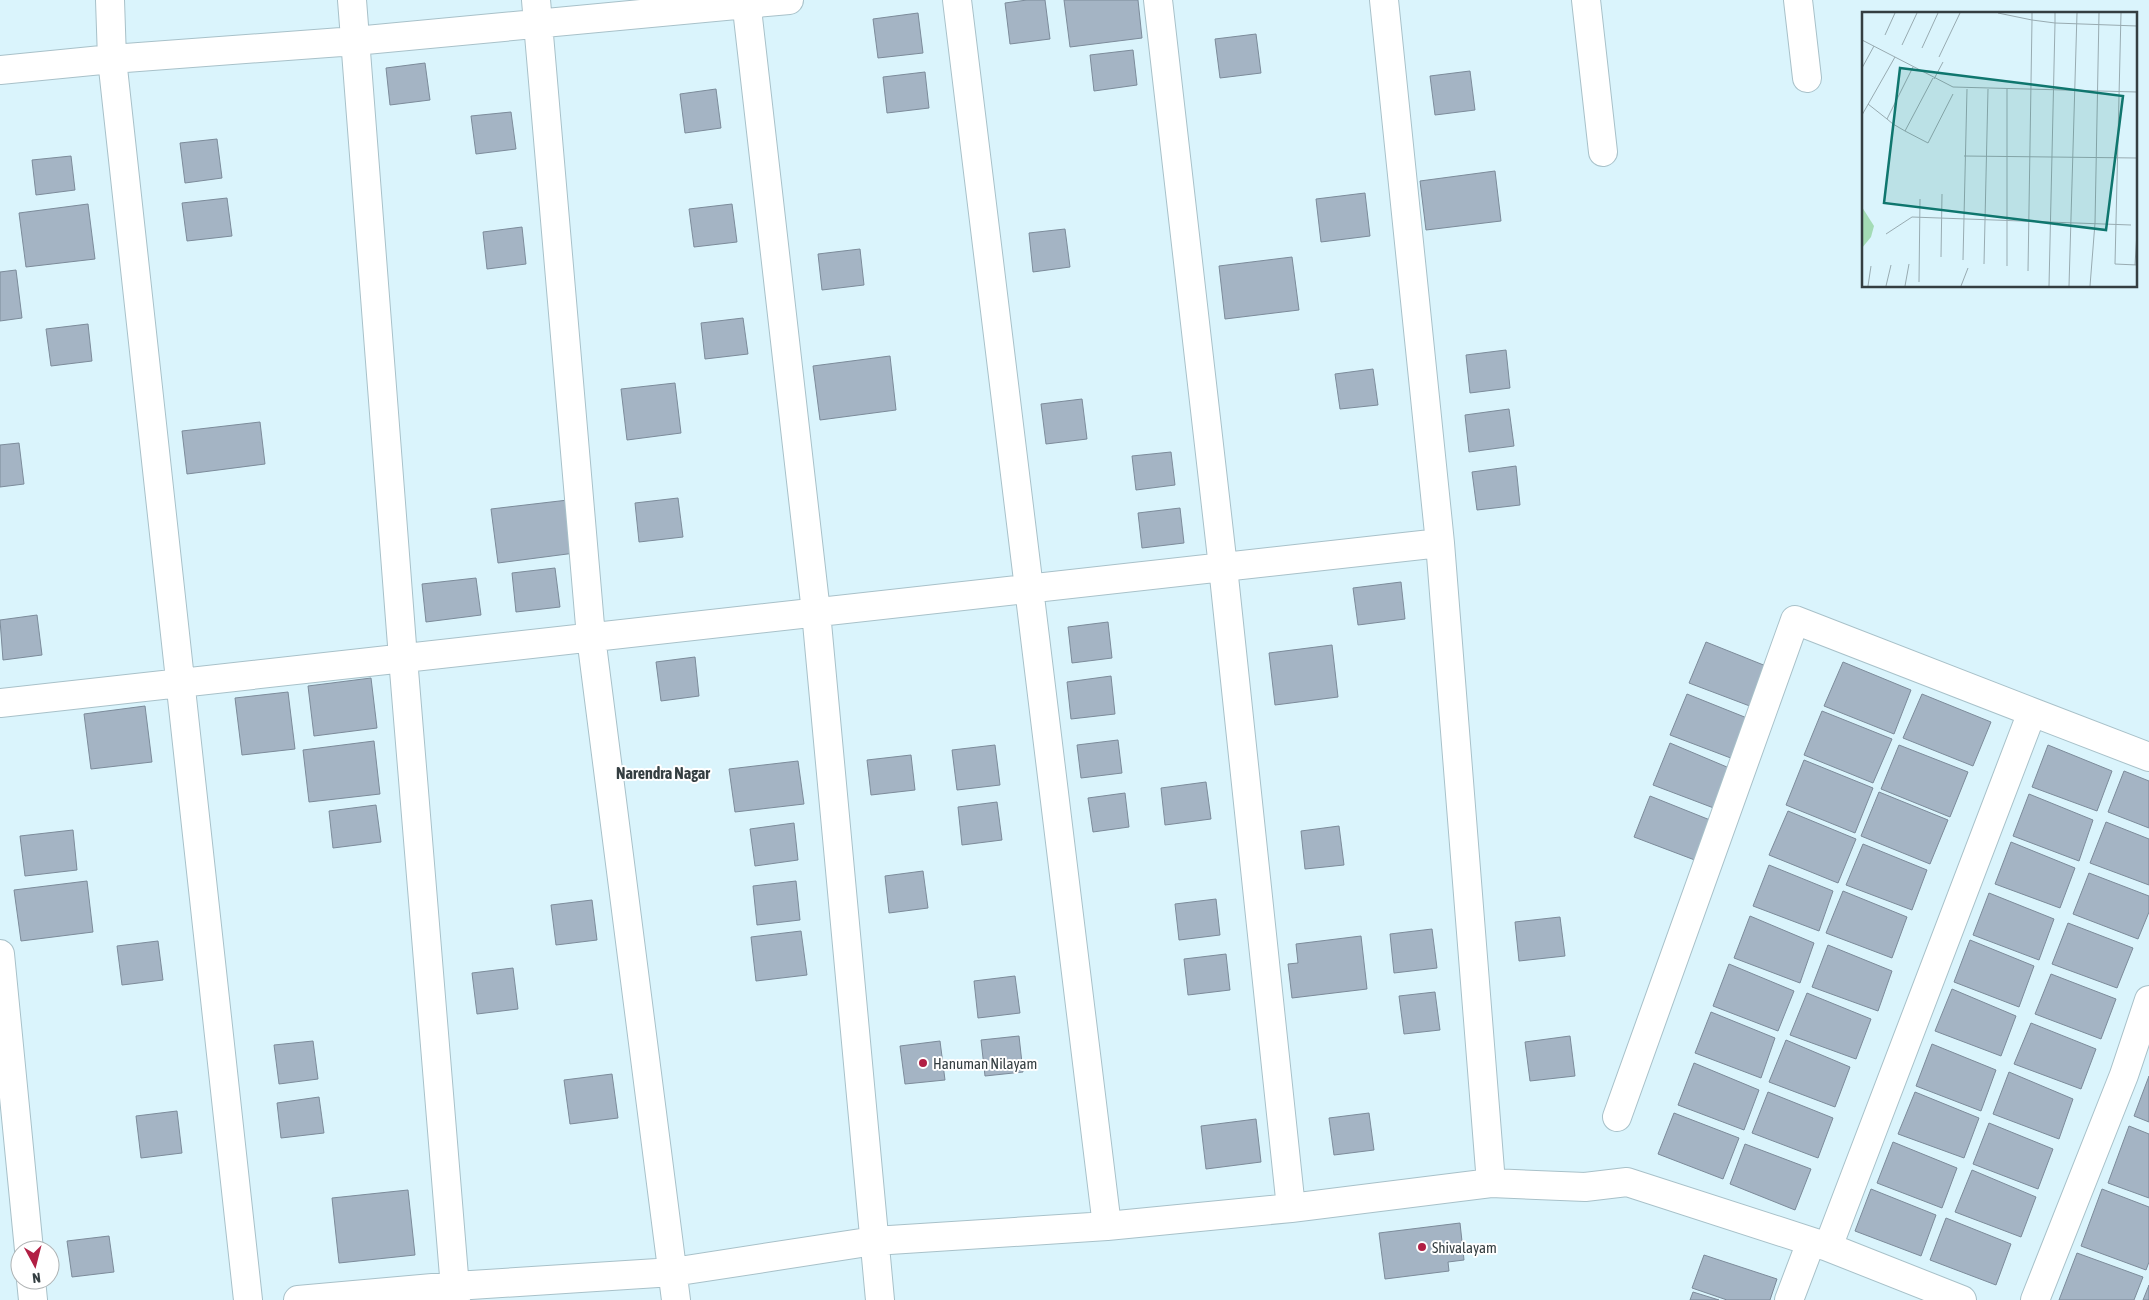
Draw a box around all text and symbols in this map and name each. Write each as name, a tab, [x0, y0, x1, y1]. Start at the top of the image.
inset map	[1862, 12, 2136, 288]
district label: Narendra Nagar	[616, 764, 710, 782]
place label: Hanuman Nilayam	[933, 1055, 1037, 1072]
marker: Hanuman Nilayam	[917, 1057, 929, 1069]
place label: Shivalayam	[1432, 1239, 1497, 1256]
north arrow	[10, 1240, 60, 1290]
marker: Shivalayam	[1416, 1241, 1428, 1253]
text: N	[32, 1269, 42, 1286]

